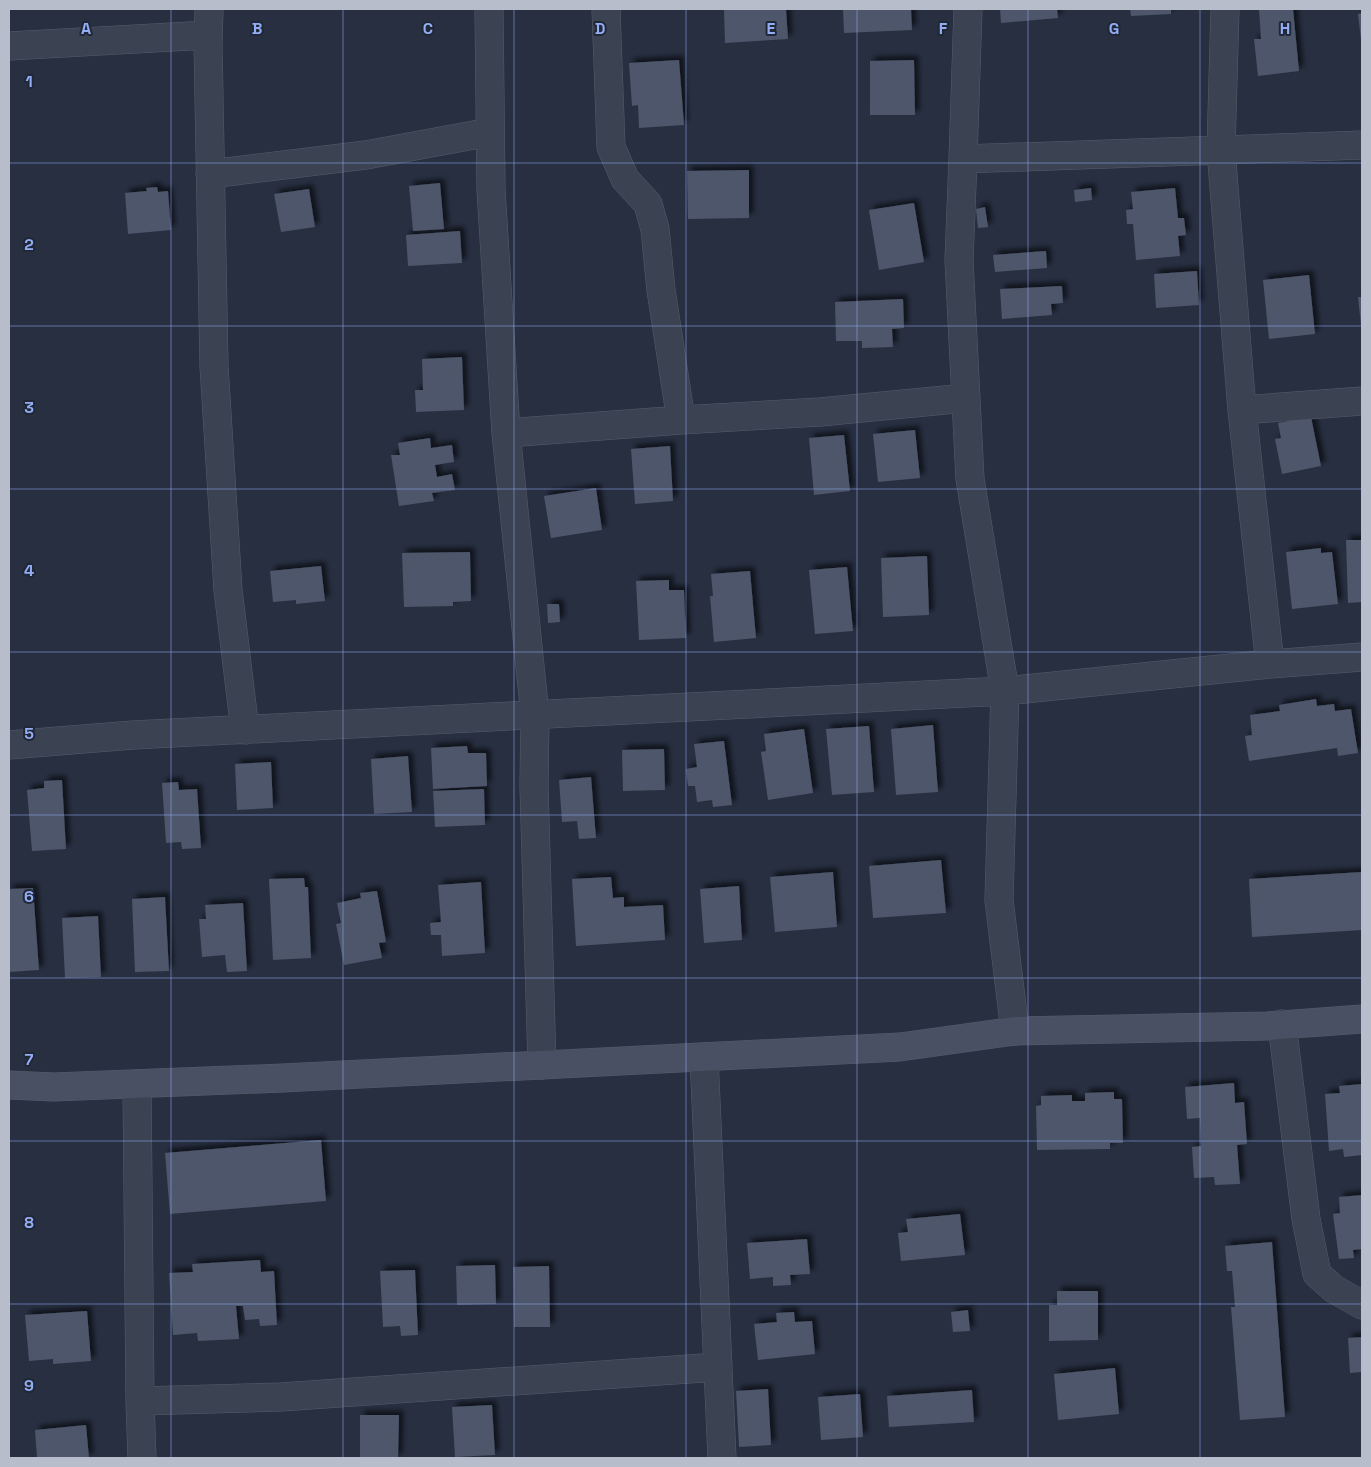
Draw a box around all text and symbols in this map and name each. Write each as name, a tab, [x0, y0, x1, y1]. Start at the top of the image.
text: A	[81, 18, 91, 39]
text: B	[252, 18, 262, 39]
text: C	[423, 18, 433, 39]
text: D	[595, 18, 605, 39]
text: E	[767, 18, 776, 39]
text: F	[939, 18, 948, 39]
text: G	[1109, 18, 1119, 39]
text: H	[1280, 18, 1290, 39]
text: 1	[25, 71, 33, 92]
text: 2	[24, 234, 34, 255]
text: 3	[24, 397, 34, 418]
text: 4	[24, 560, 34, 581]
text: 5	[24, 723, 34, 744]
text: 6	[24, 886, 34, 907]
text: 7	[25, 1049, 34, 1070]
text: 8	[24, 1212, 34, 1233]
text: 9	[24, 1375, 34, 1396]

